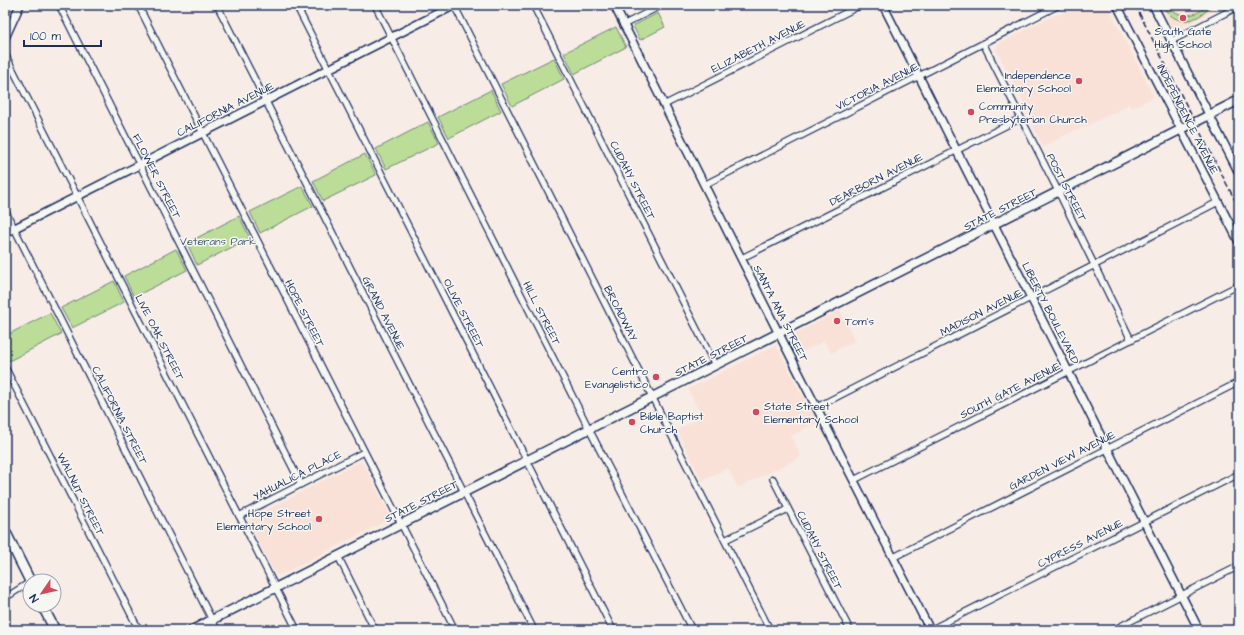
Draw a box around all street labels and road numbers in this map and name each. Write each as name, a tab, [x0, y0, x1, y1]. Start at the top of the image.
street label: ELIZABETH AVENUE	[709, 16, 808, 77]
street label: VICTORIA AVENUE	[833, 59, 922, 114]
street label: INDEPENDENCE AVENUE	[1153, 62, 1222, 177]
street label: CALIFORNIA AVENUE	[174, 78, 277, 140]
street label: FLOWER STREET	[129, 131, 184, 221]
street label: CUDAHY STREET	[606, 138, 659, 222]
street label: DEARBORN AVENUE	[827, 149, 926, 209]
street label: POST STREET	[1043, 151, 1090, 224]
street label: STATE STREET	[961, 184, 1040, 234]
street label: LIBERTY BOULEVARD	[1018, 259, 1083, 367]
street label: SANTA ANA STREET	[750, 262, 811, 364]
street label: GRAND AVENUE	[358, 274, 409, 353]
street label: OLIVE STREET	[440, 276, 488, 351]
street label: HOPE STREET	[281, 277, 328, 350]
street label: HILL STREET	[519, 279, 564, 348]
street label: BROADWAY	[600, 283, 641, 344]
street label: MADISON AVENUE	[937, 285, 1025, 340]
street label: LIVE OAK STREET	[131, 292, 188, 383]
street label: STATE STREET	[672, 330, 751, 380]
street label: SOUTH GATE AVENUE	[957, 358, 1064, 422]
street label: CALIFORNIA STREET	[88, 363, 151, 467]
street label: GARDEN VIEW AVENUE	[1007, 427, 1118, 494]
street label: YAHUALICA PLACE	[250, 446, 344, 504]
street label: WALNUT STREET	[53, 450, 108, 538]
street label: STATE STREET	[382, 476, 461, 526]
street label: CUDAHY STREET	[793, 508, 846, 592]
street label: CYPRESS AVENUE	[1035, 515, 1126, 571]

